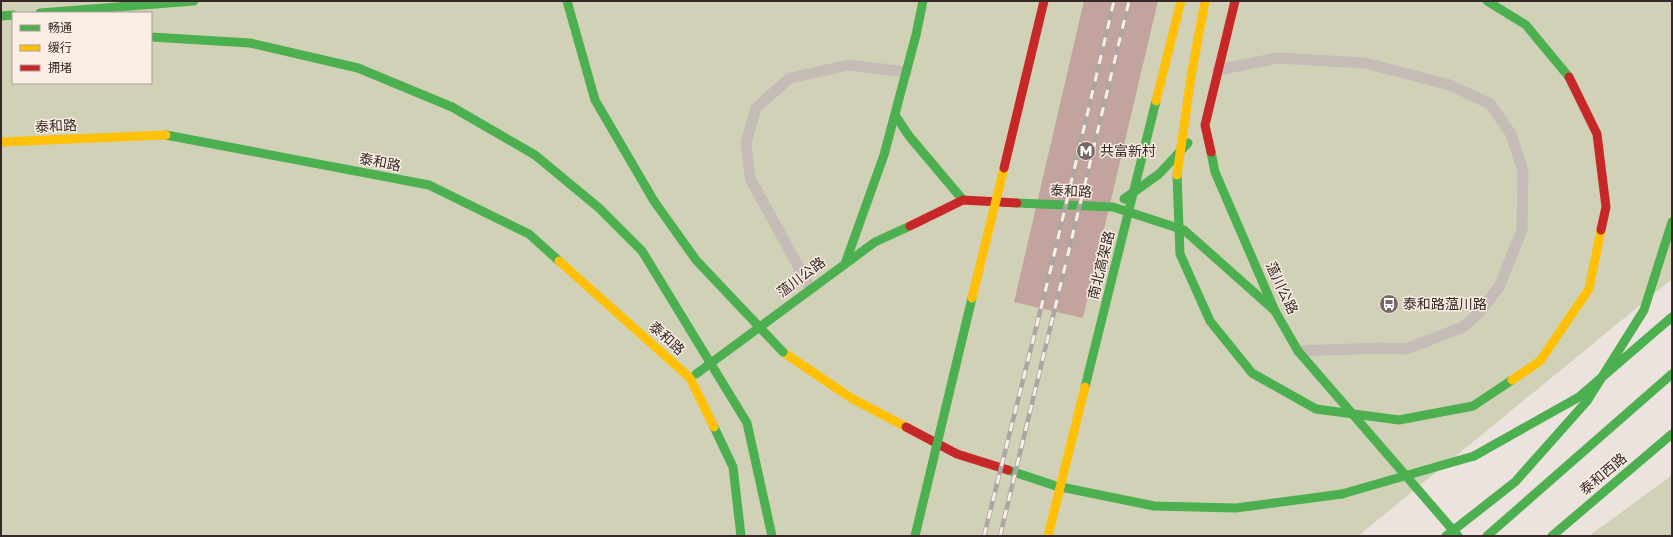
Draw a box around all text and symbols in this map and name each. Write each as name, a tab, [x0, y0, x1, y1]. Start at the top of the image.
legend	[12, 12, 152, 84]
text: 畅通	[48, 20, 72, 35]
text: 缓行	[48, 40, 72, 55]
text: 拥堵	[48, 60, 72, 75]
street label: 泰和路	[35, 116, 77, 136]
metro station icon: 共富新村	[1075, 140, 1097, 162]
place label: 共富新村	[1100, 142, 1156, 160]
street label: 泰和路	[358, 149, 402, 175]
street label: 泰和路	[1050, 181, 1092, 201]
street label: 南北高架路	[1084, 229, 1118, 301]
street label: 蕰川公路	[773, 253, 829, 301]
street label: 蕰川公路	[1262, 259, 1302, 317]
bus stop icon: 泰和路蕰川路	[1378, 293, 1400, 315]
place label: 泰和路蕰川路	[1403, 295, 1487, 313]
street label: 泰和路	[645, 317, 689, 359]
street label: 泰和西路	[1576, 449, 1630, 499]

